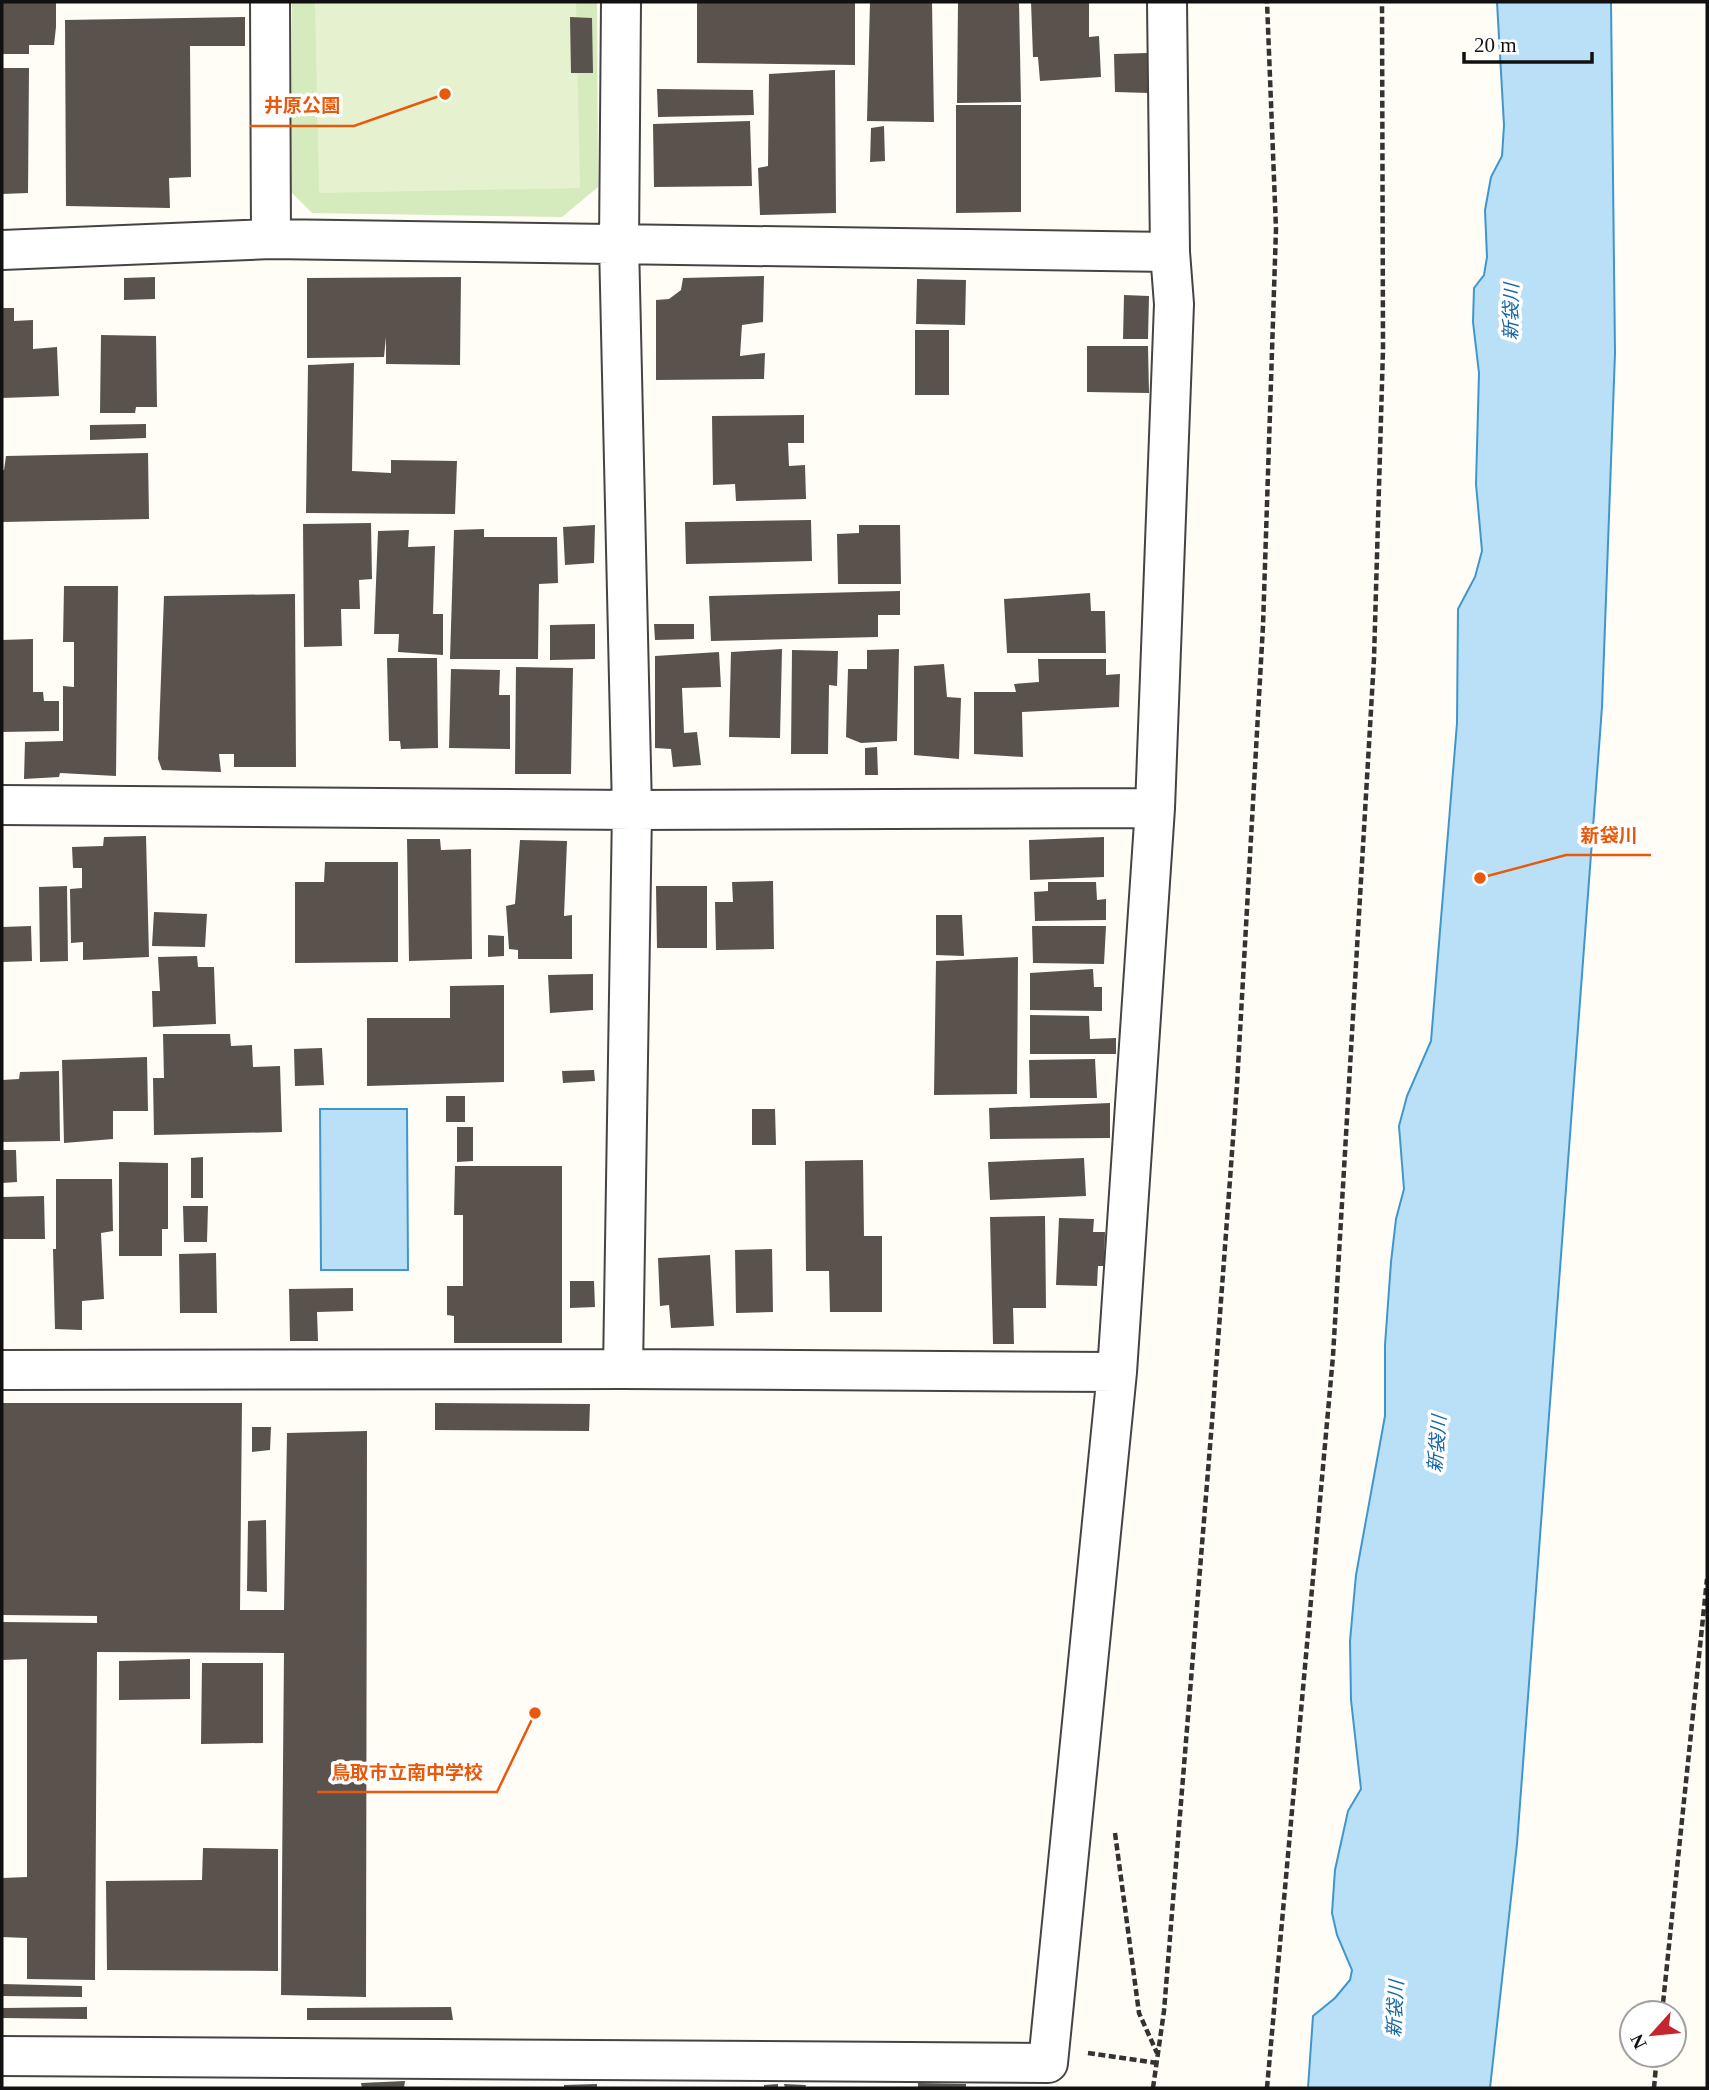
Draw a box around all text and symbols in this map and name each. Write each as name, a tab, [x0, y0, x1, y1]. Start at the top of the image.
scale bar	[1464, 21, 1592, 65]
text: 20 m	[1474, 33, 1517, 57]
callout: 井原公園	[250, 86, 354, 126]
text: 井原公園	[264, 95, 340, 116]
water label: 新袋川	[1500, 281, 1522, 341]
callout: 新袋川	[1566, 815, 1651, 855]
text: 新袋川	[1580, 825, 1638, 846]
water label: 新袋川	[1424, 1413, 1450, 1473]
callout: 鳥取市立南中学校	[317, 1752, 497, 1792]
text: 鳥取市立南中学校	[331, 1762, 483, 1783]
water label: 新袋川	[1383, 1978, 1407, 2038]
north arrow	[1618, 1999, 1688, 2069]
text: N	[1626, 2030, 1651, 2052]

